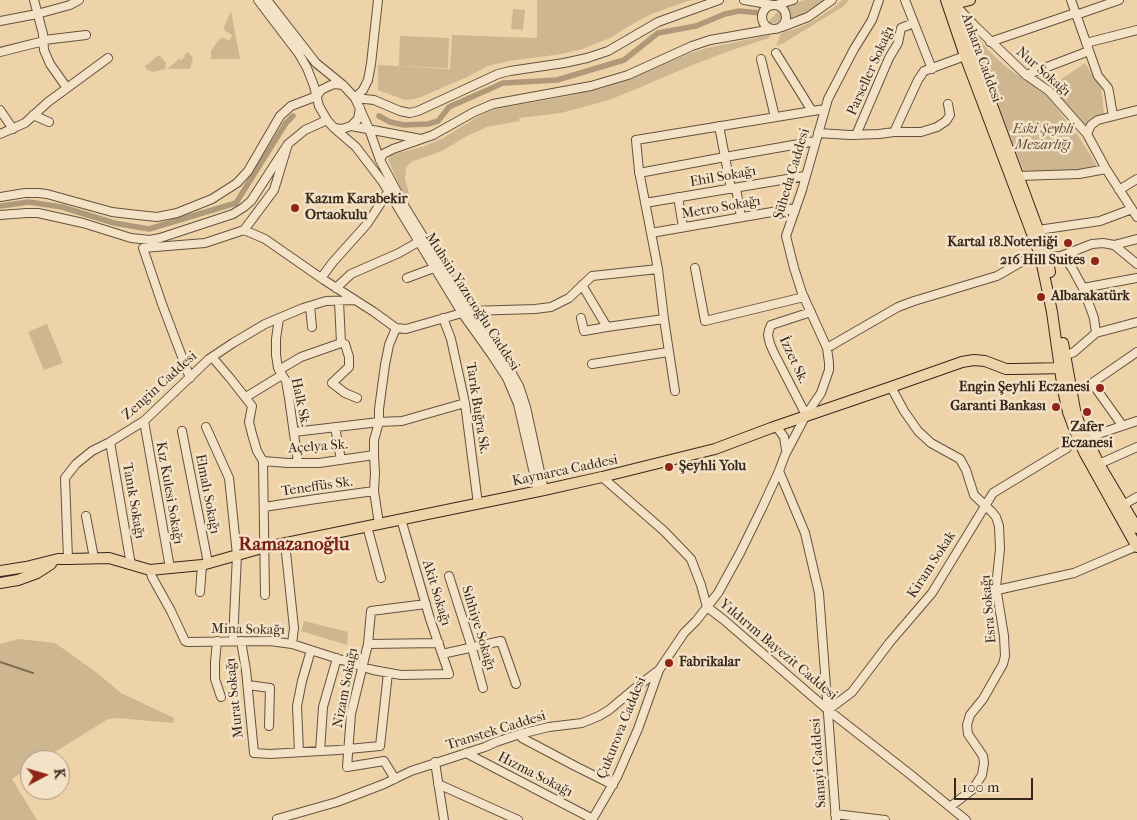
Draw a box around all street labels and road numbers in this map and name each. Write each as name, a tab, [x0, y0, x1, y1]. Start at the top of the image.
street label: Ankara Caddesi	[957, 11, 1005, 105]
street label: Parseller Sokağı	[844, 24, 898, 118]
street label: Nur Sokağı	[1012, 44, 1074, 100]
street label: Şüheda Caddesi	[770, 126, 814, 222]
street label: Ehil Sokağı	[689, 163, 757, 191]
street label: Metro Sokağı	[680, 193, 762, 223]
street label: Muhsin Yazıcıoğlu Caddesi	[421, 230, 523, 374]
street label: İzzet Sk.	[775, 334, 811, 386]
street label: Zengin Caddesi	[119, 348, 201, 424]
street label: Tarık Buğra Sk.	[461, 361, 493, 455]
street label: Halk Sk.	[287, 376, 313, 428]
street label: Açelya Sk.	[288, 437, 348, 457]
street label: Kız Kulesi Sokağı	[152, 440, 186, 546]
street label: Kaynarca Caddesi	[511, 452, 619, 490]
street label: Elmalı Sokağı	[191, 453, 223, 535]
street label: Tanık Sokağı	[118, 462, 148, 540]
street label: Teneffüs Sk.	[280, 474, 354, 500]
street label: Kiram Sokak	[904, 528, 960, 602]
street label: Akit Sokağı	[418, 558, 454, 628]
street label: Esra Sokağı	[978, 574, 1000, 644]
street label: Sıhhiye Sokağı	[457, 584, 499, 672]
street label: Yıldırım Bayezit Caddesi	[716, 596, 840, 704]
street label: Mina Sokağı	[211, 621, 285, 639]
street label: Nizam Sokağı	[330, 646, 362, 730]
street label: Murat Sokağı	[222, 657, 248, 739]
street label: Çukurova Caddesi	[594, 674, 650, 782]
street label: Transtek Caddesi	[444, 708, 548, 754]
street label: Sanayi Caddesi	[807, 718, 831, 808]
street label: Hızma Sokağı	[495, 749, 575, 801]

